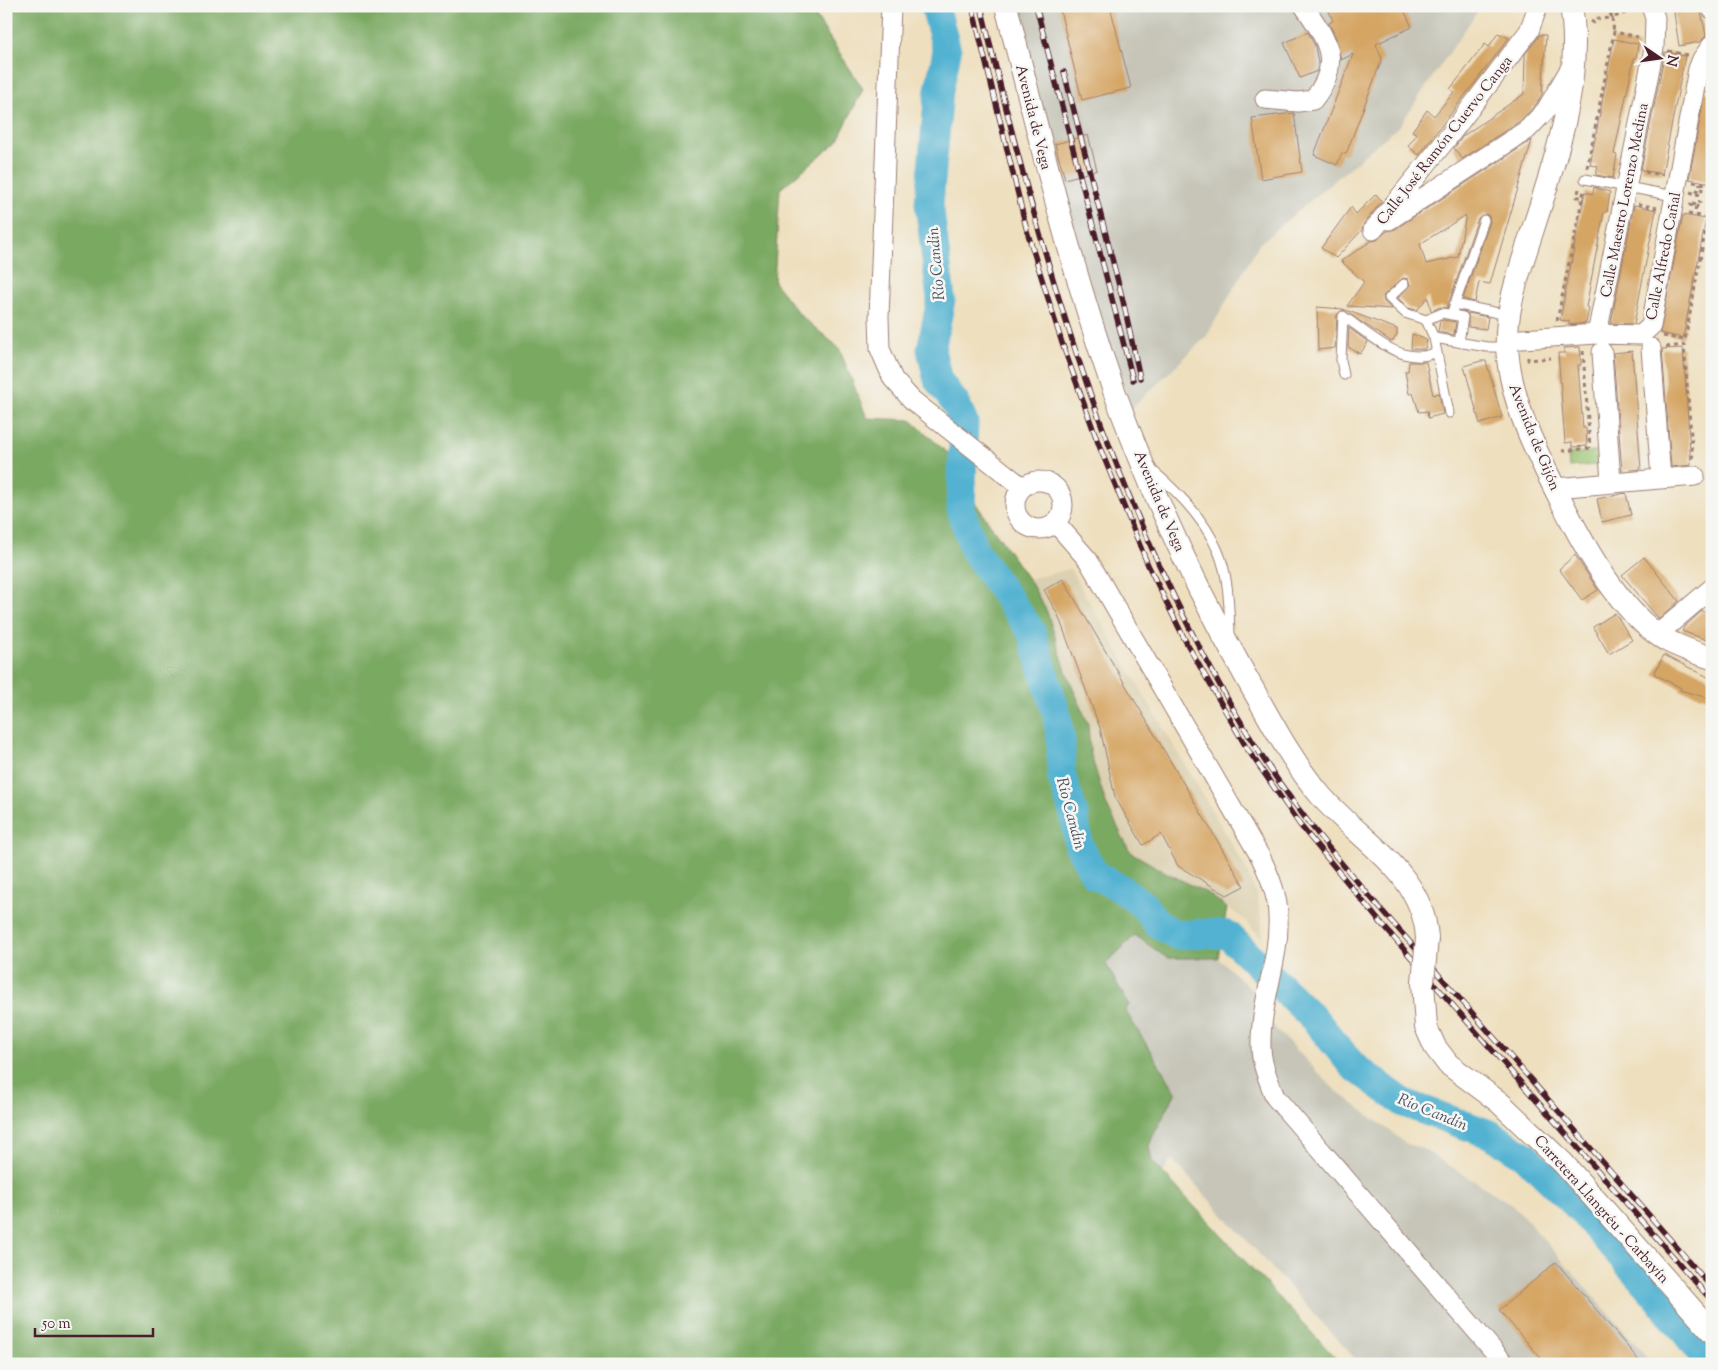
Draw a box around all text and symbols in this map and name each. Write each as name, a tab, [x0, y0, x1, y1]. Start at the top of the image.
north arrow	[1636, 32, 1686, 82]
street label: Calle José Ramón Cuervo Canga	[1372, 52, 1518, 230]
text: N	[1660, 53, 1682, 68]
street label: Avenida de Vega	[1009, 63, 1056, 172]
street label: Calle Maestro Lorenzo Medina	[1596, 101, 1655, 299]
street label: Calle Alfredo Cañal	[1642, 191, 1687, 322]
water label: Río Candín	[923, 226, 952, 301]
street label: Avenida de Gijón	[1503, 381, 1565, 494]
street label: Avenida de Vega	[1128, 448, 1189, 555]
water label: Río Candín	[1049, 775, 1090, 853]
water label: Río Candín	[1394, 1089, 1471, 1138]
street label: Carretera Llangréu - Carbayín	[1528, 1131, 1673, 1289]
scale bar	[35, 1305, 152, 1337]
text: 50 m	[41, 1314, 71, 1335]

